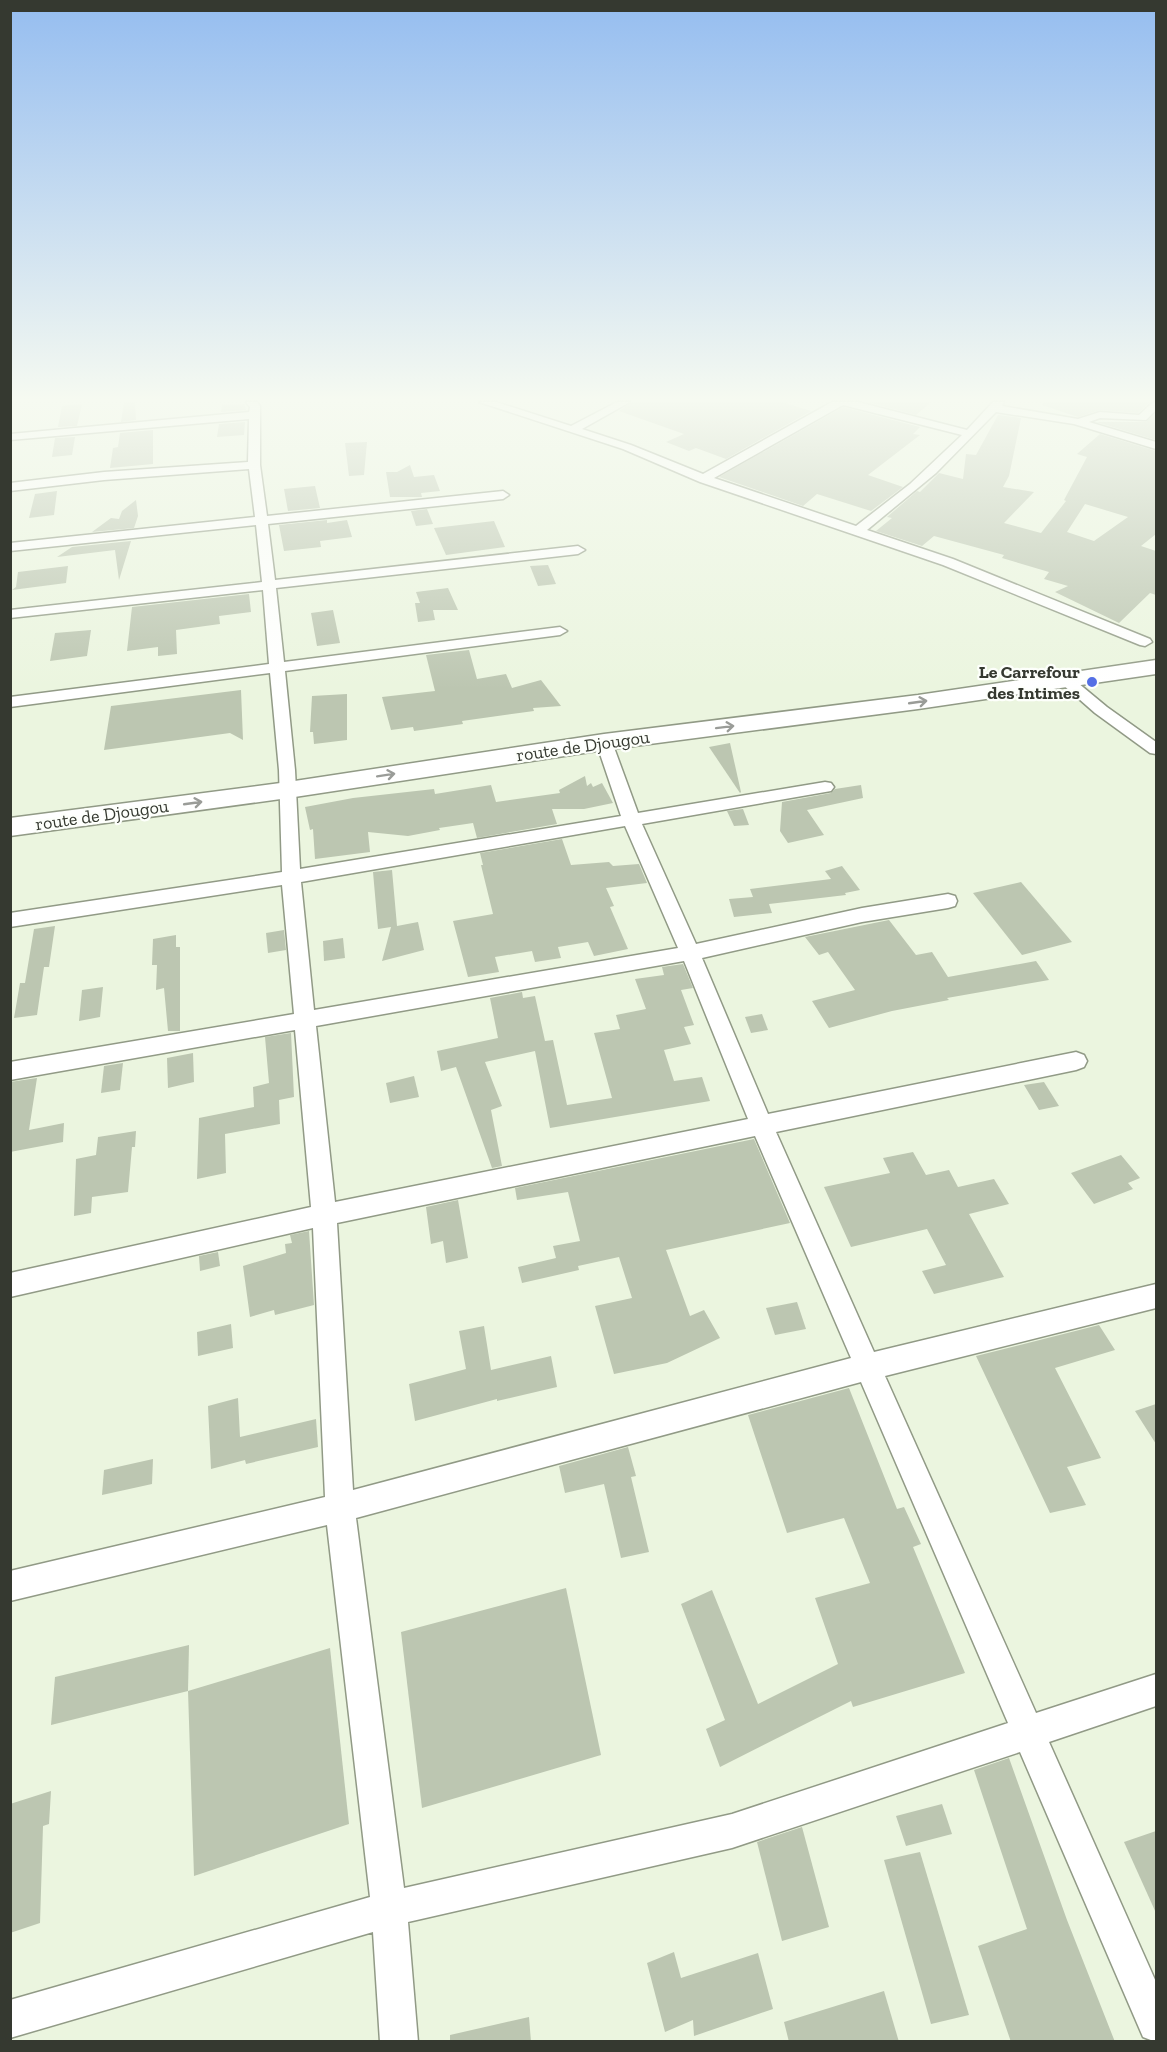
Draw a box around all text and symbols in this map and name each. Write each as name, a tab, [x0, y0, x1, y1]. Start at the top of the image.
place label: Le Carrefour des Intimes	[979, 661, 1080, 704]
marker: Le Carrefour des Intimes	[1085, 675, 1099, 689]
one-way arrow	[908, 696, 928, 707]
one-way arrow	[714, 721, 734, 732]
street label: route de Djougou	[515, 726, 651, 766]
one-way arrow	[376, 769, 396, 780]
street label: route de Djougou	[34, 795, 170, 835]
one-way arrow	[183, 797, 203, 808]

